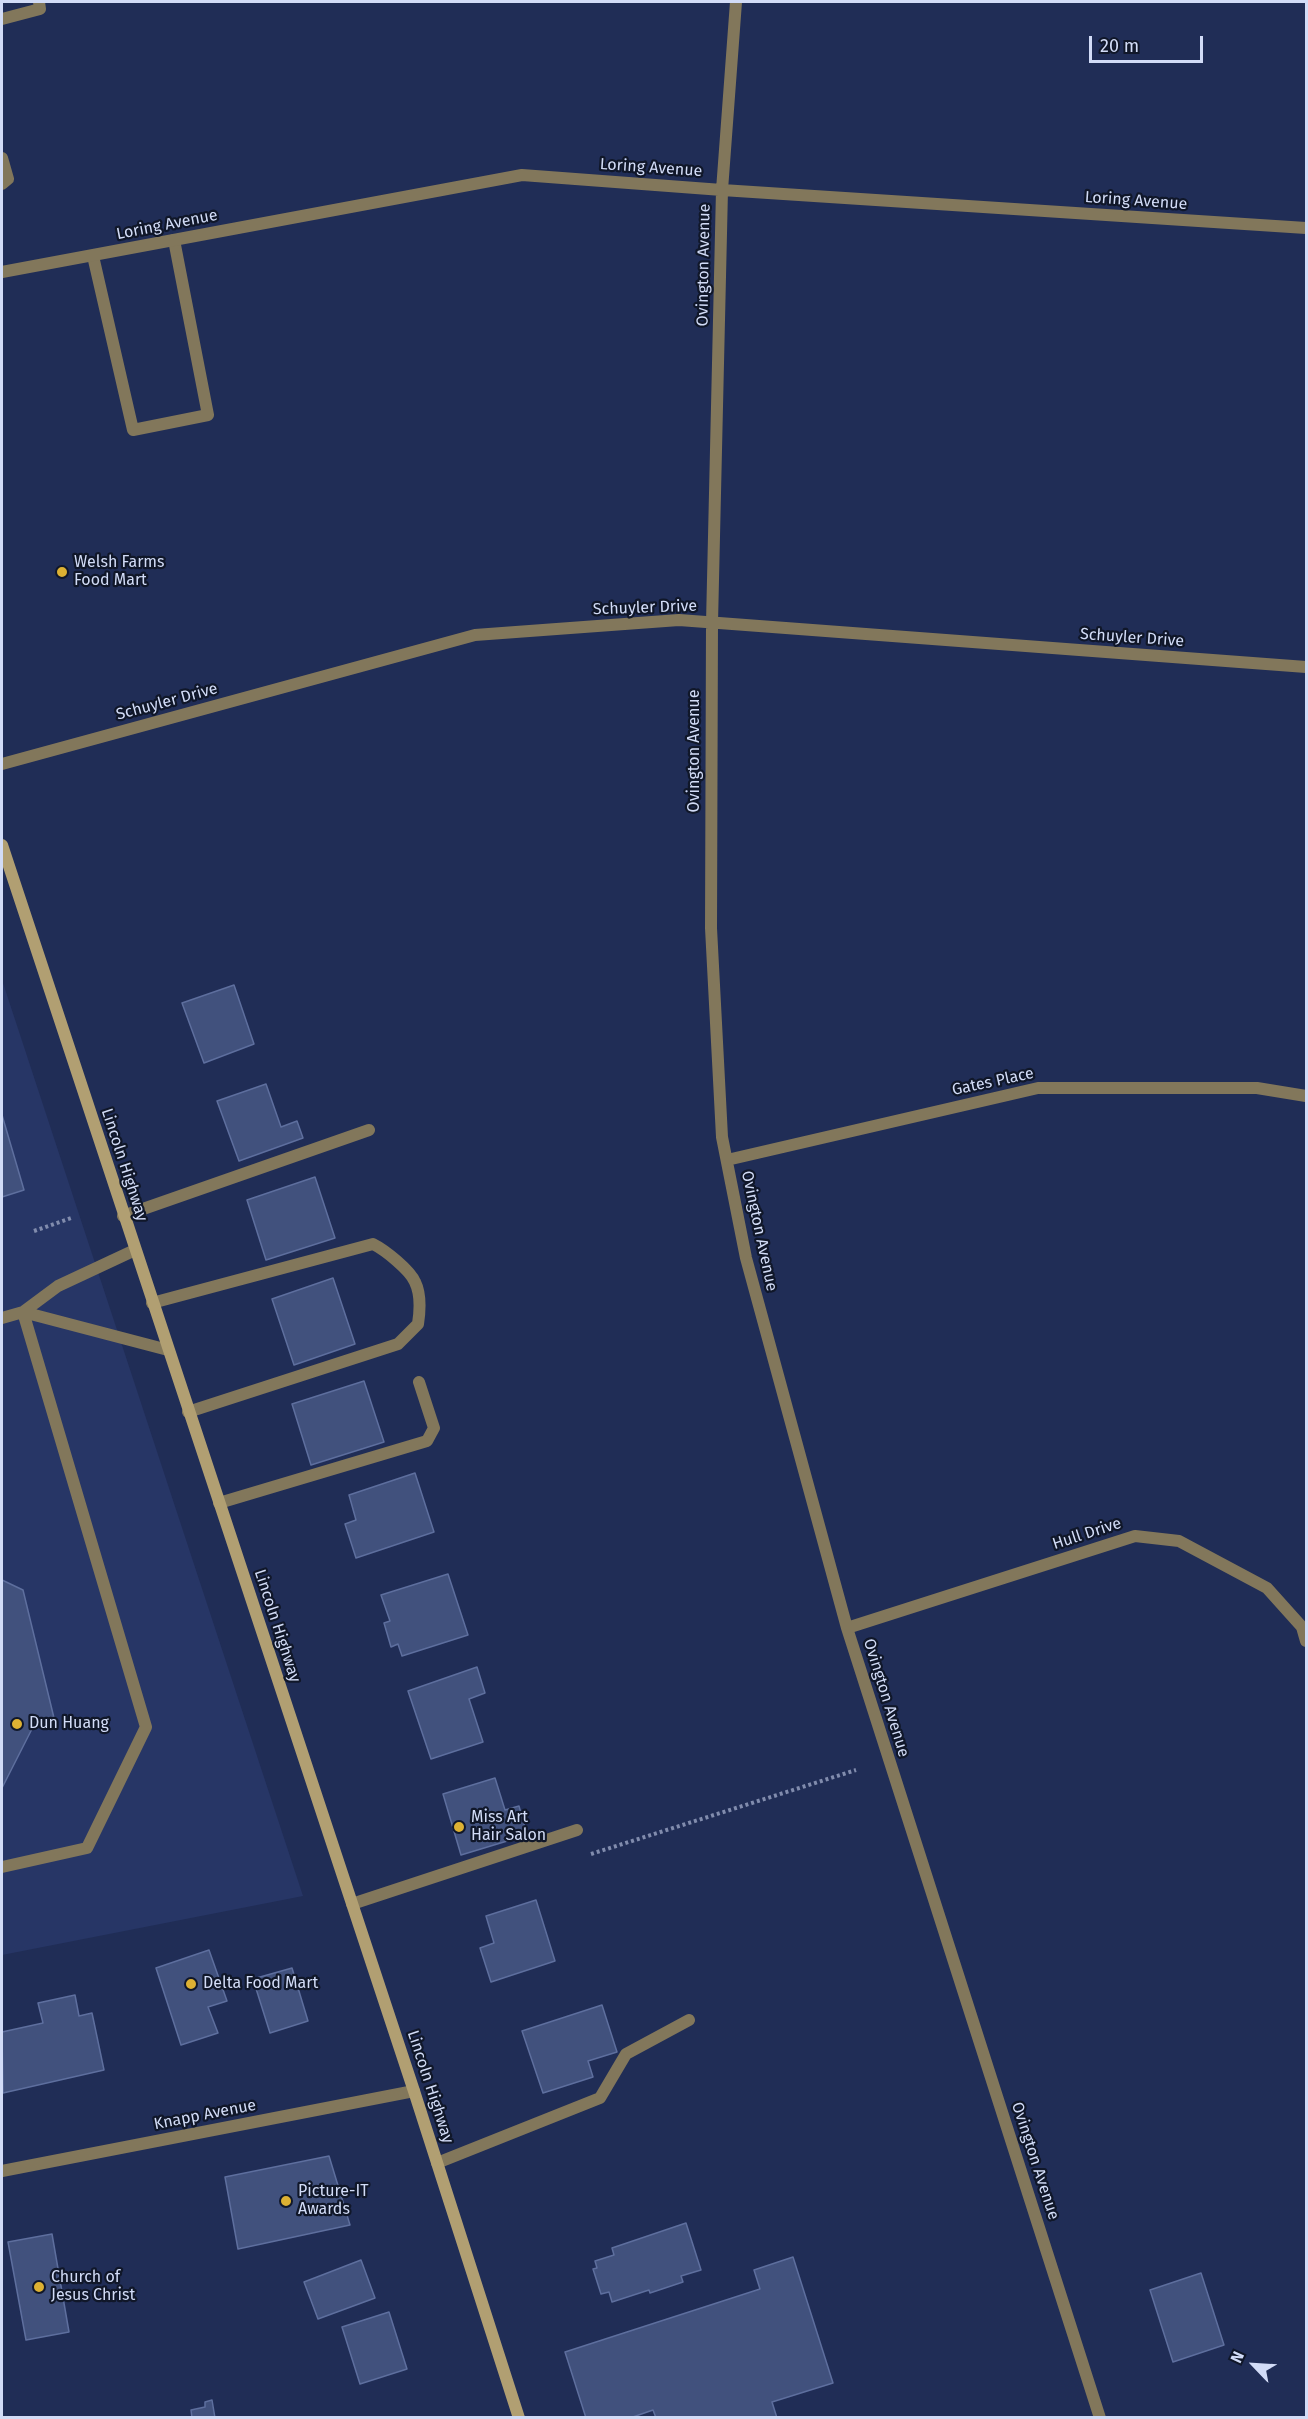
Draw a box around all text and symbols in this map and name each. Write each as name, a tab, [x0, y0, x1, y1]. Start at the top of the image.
scale bar	[1092, 24, 1206, 62]
text: 20 m	[1100, 35, 1139, 57]
street label: Loring Avenue	[599, 155, 703, 181]
street label: Loring Avenue	[1084, 188, 1188, 214]
street label: Ovington Avenue	[693, 203, 715, 327]
street label: Loring Avenue	[115, 206, 219, 244]
place label: Welsh Farms Food Mart	[74, 553, 165, 591]
marker: Welsh Farms Food Mart	[55, 565, 69, 579]
street label: Schuyler Drive	[593, 597, 697, 619]
street label: Schuyler Drive	[1079, 625, 1185, 651]
street label: Schuyler Drive	[114, 679, 220, 725]
street label: Ovington Avenue	[685, 690, 705, 812]
street label: Gates Place	[950, 1064, 1036, 1100]
street label: Lincoln Highway	[97, 1106, 151, 1224]
street label: Ovington Avenue	[737, 1169, 781, 1293]
street label: Hull Drive	[1050, 1514, 1124, 1554]
street label: Lincoln Highway	[250, 1567, 304, 1685]
street label: Ovington Avenue	[859, 1636, 913, 1760]
place label: Dun Huang	[29, 1714, 109, 1734]
marker: Dun Huang	[10, 1717, 24, 1731]
place label: Miss Art Hair Salon	[471, 1808, 546, 1846]
marker: Miss Art Hair Salon	[452, 1820, 466, 1834]
place label: Delta Food Mart	[203, 1974, 318, 1994]
marker: Delta Food Mart	[184, 1977, 198, 1991]
street label: Lincoln Highway	[403, 2028, 457, 2146]
street label: Knapp Avenue	[152, 2096, 258, 2134]
street label: Ovington Avenue	[1007, 2100, 1063, 2222]
place label: Picture-IT Awards	[298, 2182, 368, 2220]
marker: Picture-IT Awards	[279, 2194, 293, 2208]
place label: Church of Jesus Christ	[51, 2268, 135, 2306]
marker: Church of Jesus Christ	[32, 2280, 46, 2294]
north arrow	[1224, 2335, 1284, 2395]
text: N	[1226, 2348, 1248, 2366]

